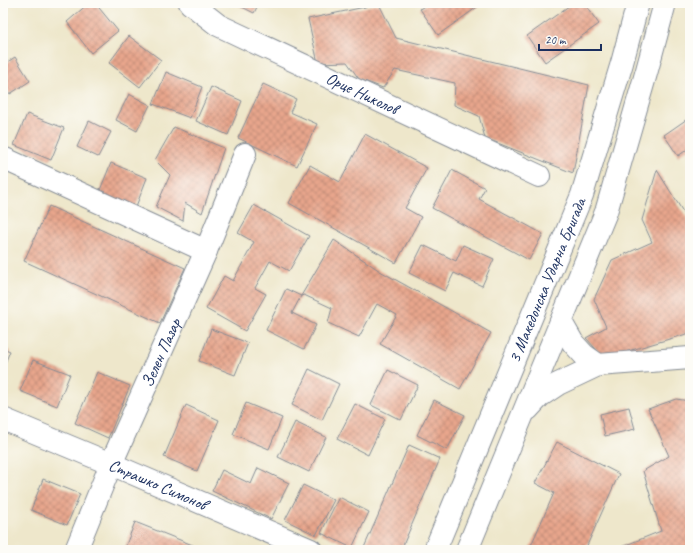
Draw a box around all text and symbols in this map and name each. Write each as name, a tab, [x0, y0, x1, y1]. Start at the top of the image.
scale bar	[539, 26, 601, 52]
text: 20 m	[545, 32, 567, 48]
street label: Орце Николов	[323, 67, 404, 120]
street label: 3 Македонска Ударна Бригада	[503, 193, 591, 366]
street label: Зелен Пазар	[136, 313, 186, 390]
street label: Страшко Симонов	[106, 454, 214, 516]

